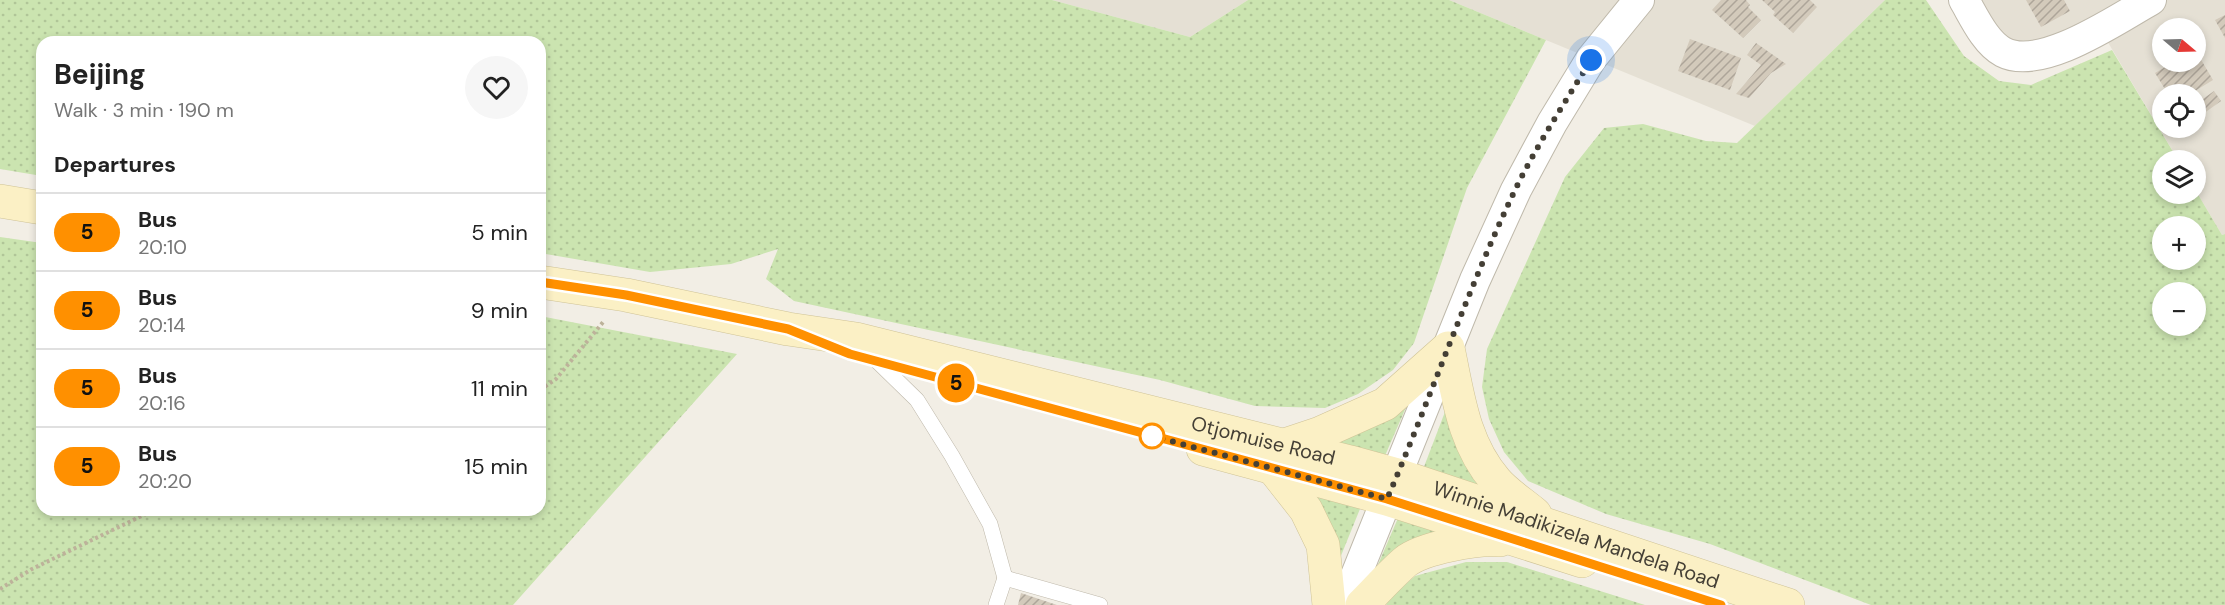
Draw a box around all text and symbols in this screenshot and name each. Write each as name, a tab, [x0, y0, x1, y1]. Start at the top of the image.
north arrow	[2152, 18, 2206, 72]
map controls	[2152, 18, 2206, 336]
your location	[1576, 45, 1606, 75]
text: Beijing	[54, 56, 146, 93]
button: heart	[465, 56, 528, 119]
button: locate	[2152, 84, 2206, 138]
text: Walk · 3 min · 190 m	[54, 97, 234, 123]
text: Departures	[54, 150, 176, 179]
button: layers	[2152, 150, 2206, 204]
text: Bus	[138, 205, 177, 234]
button: +	[2152, 216, 2206, 270]
text: 5	[80, 218, 94, 246]
text: 5 min	[471, 218, 528, 247]
text: 20:10	[138, 234, 187, 260]
button: −	[2152, 282, 2206, 336]
text: Bus	[138, 283, 177, 312]
text: 5	[80, 296, 94, 324]
text: 9 min	[471, 296, 528, 325]
text: 20:14	[138, 312, 185, 338]
text: Bus	[138, 361, 177, 390]
line badge: 5	[936, 364, 976, 403]
text: 5	[949, 369, 963, 397]
text: 5	[80, 374, 94, 402]
text: 11 min	[471, 374, 528, 403]
text: 20:16	[138, 390, 186, 416]
street label: Otjomuise Road	[1189, 410, 1338, 471]
unlabelled marker	[1139, 423, 1165, 449]
text: Bus	[138, 439, 177, 468]
text: 5	[80, 452, 94, 480]
text: 15 min	[464, 452, 528, 481]
text: 20:20	[138, 468, 192, 494]
street label: Winnie Madikizela Mandela Road	[1430, 475, 1723, 594]

